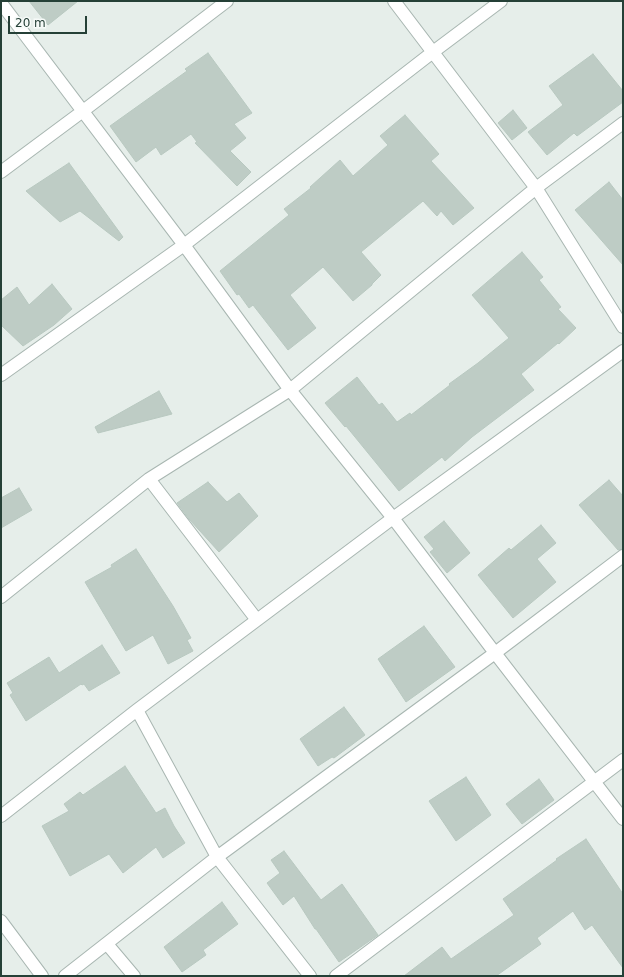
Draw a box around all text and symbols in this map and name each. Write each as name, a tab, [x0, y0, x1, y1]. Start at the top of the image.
scale bar	[10, 8, 89, 34]
text: 20 m	[15, 16, 46, 30]

